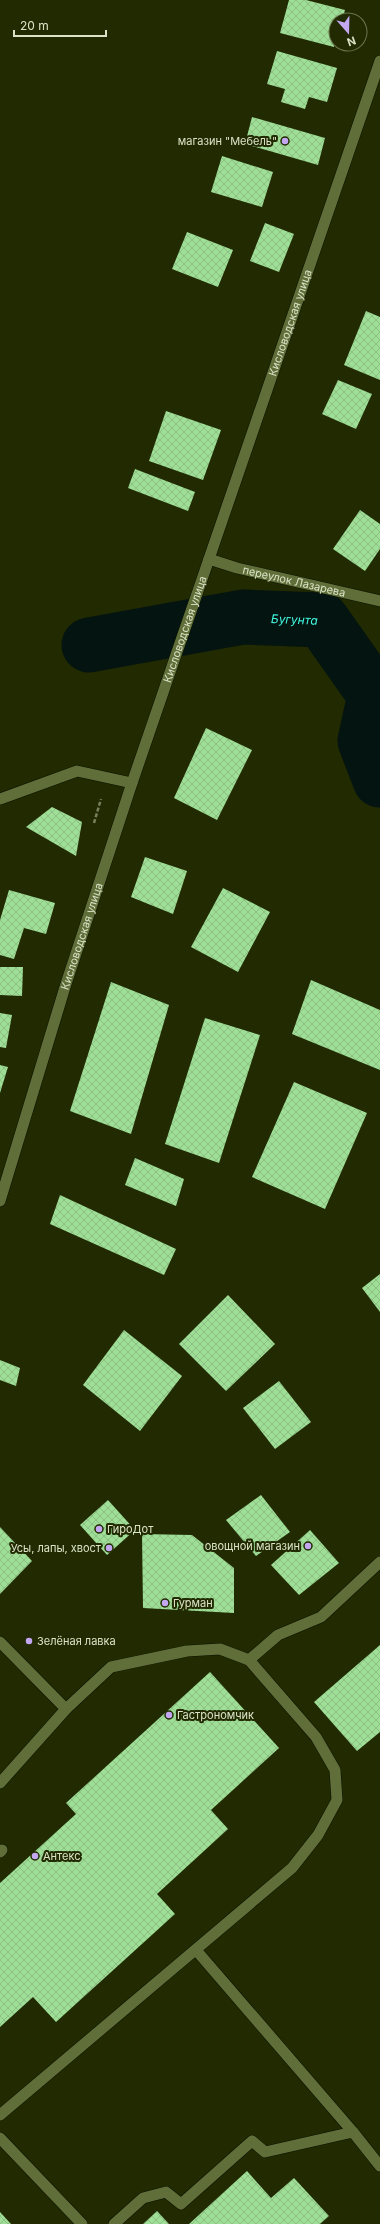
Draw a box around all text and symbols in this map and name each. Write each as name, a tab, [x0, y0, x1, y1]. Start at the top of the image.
scale bar	[14, 12, 106, 38]
north arrow	[328, 12, 368, 52]
text: 20 m	[20, 18, 49, 33]
text: N	[345, 33, 358, 49]
place label: магазин "Мебель"	[178, 134, 277, 148]
marker: магазин "Мебель"	[280, 136, 290, 146]
street label: Кисловодская улица	[265, 268, 315, 378]
street label: переулок Лазарева	[241, 563, 347, 600]
street label: Кисловодская улица	[160, 574, 210, 684]
water label: Бугунта	[271, 611, 318, 627]
street label: Кисловодская улица	[58, 881, 106, 992]
place label: ГироДот	[107, 1522, 154, 1536]
marker: ГироДот	[94, 1524, 104, 1534]
place label: овощной магазин	[205, 1539, 300, 1553]
place label: Усы, лапы, хвост	[11, 1541, 102, 1555]
marker: овощной магазин	[303, 1541, 313, 1551]
marker: Усы, лапы, хвост	[104, 1543, 114, 1553]
place label: Гурман	[173, 1596, 213, 1610]
marker: Гурман	[160, 1598, 170, 1608]
place label: Зелёная лавка	[37, 1634, 116, 1648]
marker: Зелёная лавка	[24, 1636, 34, 1646]
place label: Гастрономчик	[177, 1708, 254, 1722]
marker: Гастрономчик	[164, 1710, 174, 1720]
place label: Антекс	[43, 1849, 80, 1863]
marker: Антекс	[30, 1851, 40, 1861]

